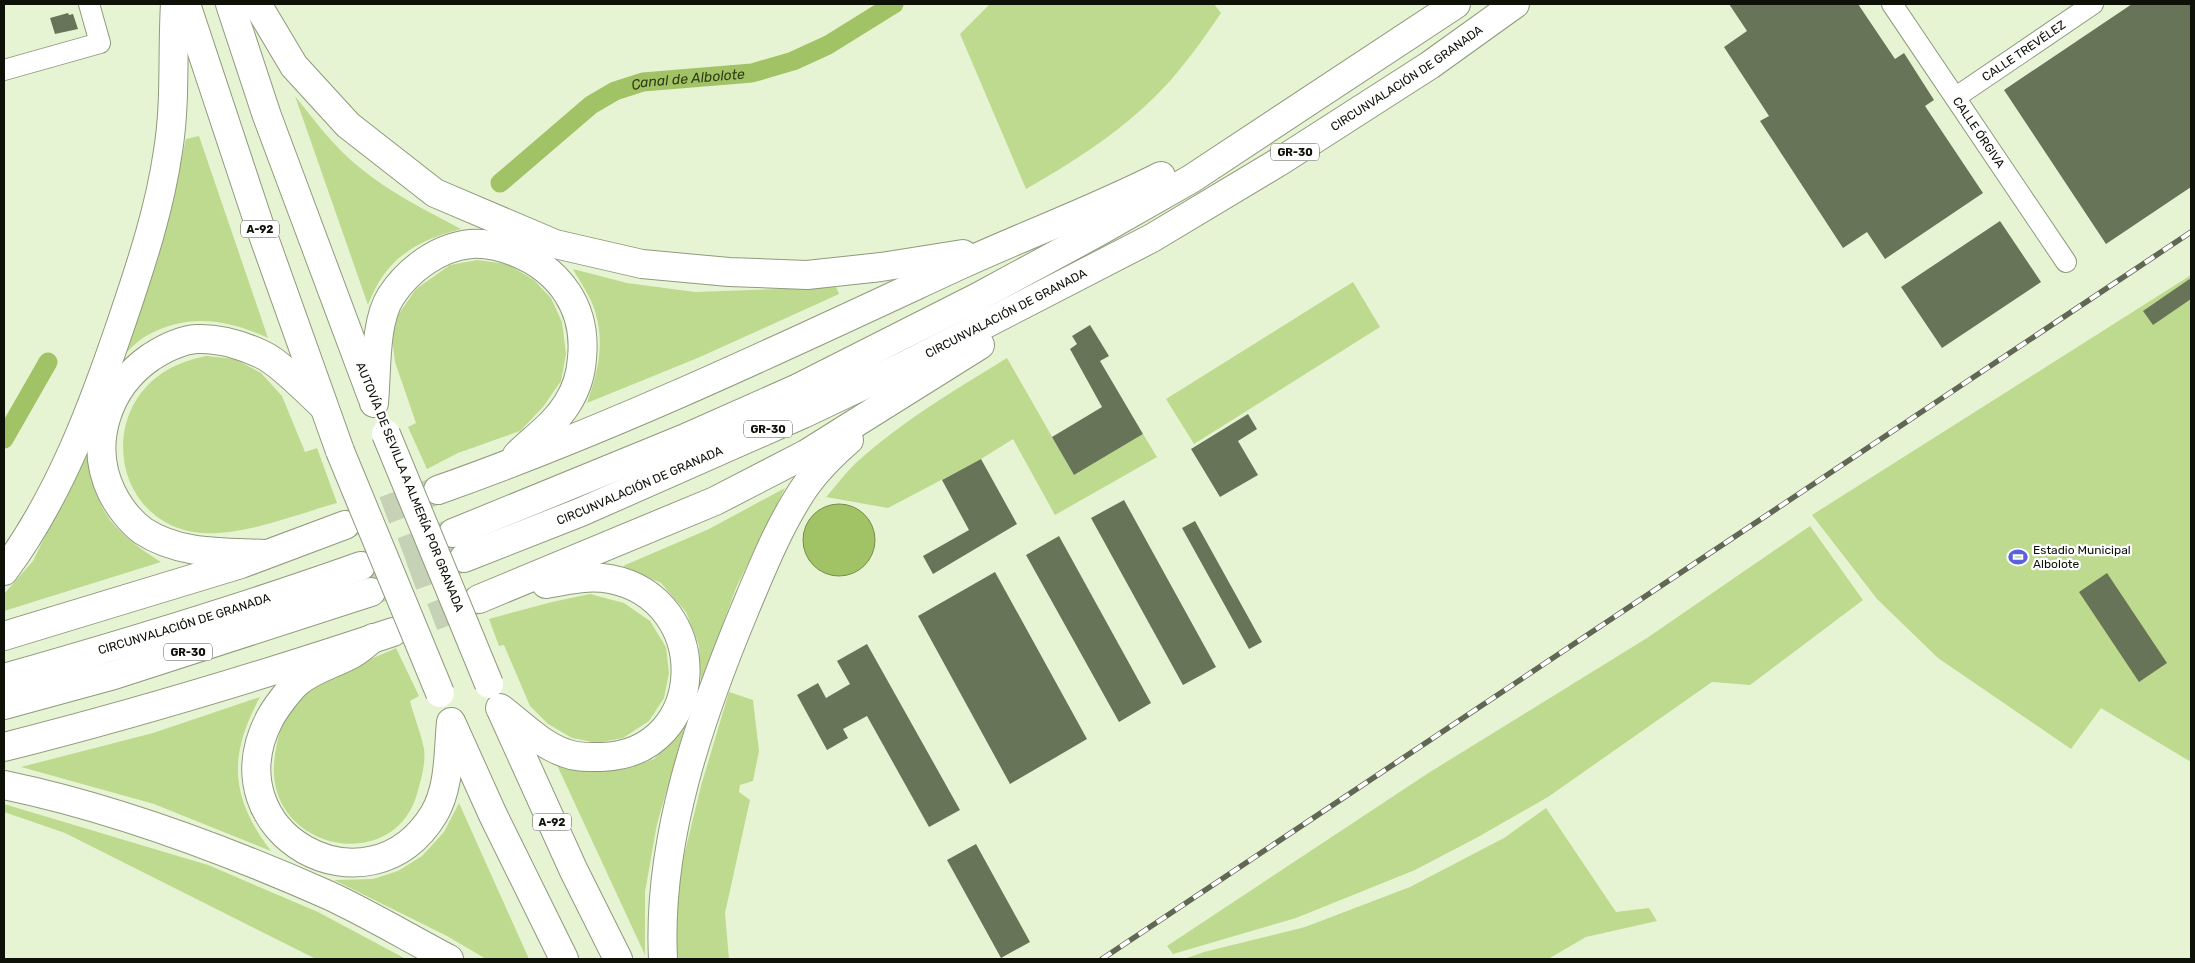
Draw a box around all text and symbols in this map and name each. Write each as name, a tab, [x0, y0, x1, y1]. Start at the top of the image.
street label: CALLE TREVÉLEZ	[1979, 18, 2068, 84]
street label: CIRCUNVALACIÓN DE GRANADA	[1328, 23, 1485, 134]
water label: Canal de Albolote	[629, 66, 746, 94]
street label: CALLE ÓRGIVA	[1950, 94, 2008, 171]
road number: GR-30	[1271, 144, 1319, 160]
road number: A-92	[241, 220, 279, 238]
street label: CIRCUNVALACIÓN DE GRANADA	[923, 266, 1089, 361]
street label: AUTOVÍA DE SEVILLA A ALMERÍA POR GRANADA	[353, 360, 467, 614]
road number: GR-30	[744, 420, 792, 438]
street label: CIRCUNVALACIÓN DE GRANADA	[555, 443, 725, 528]
place label: Estadio Municipal Albolote	[2033, 543, 2131, 571]
sports icon: Estadio Municipal Albolote	[2007, 546, 2029, 568]
street label: CIRCUNVALACIÓN DE GRANADA	[96, 591, 272, 657]
road number: GR-30	[164, 644, 212, 660]
road number: A-92	[533, 814, 571, 830]

